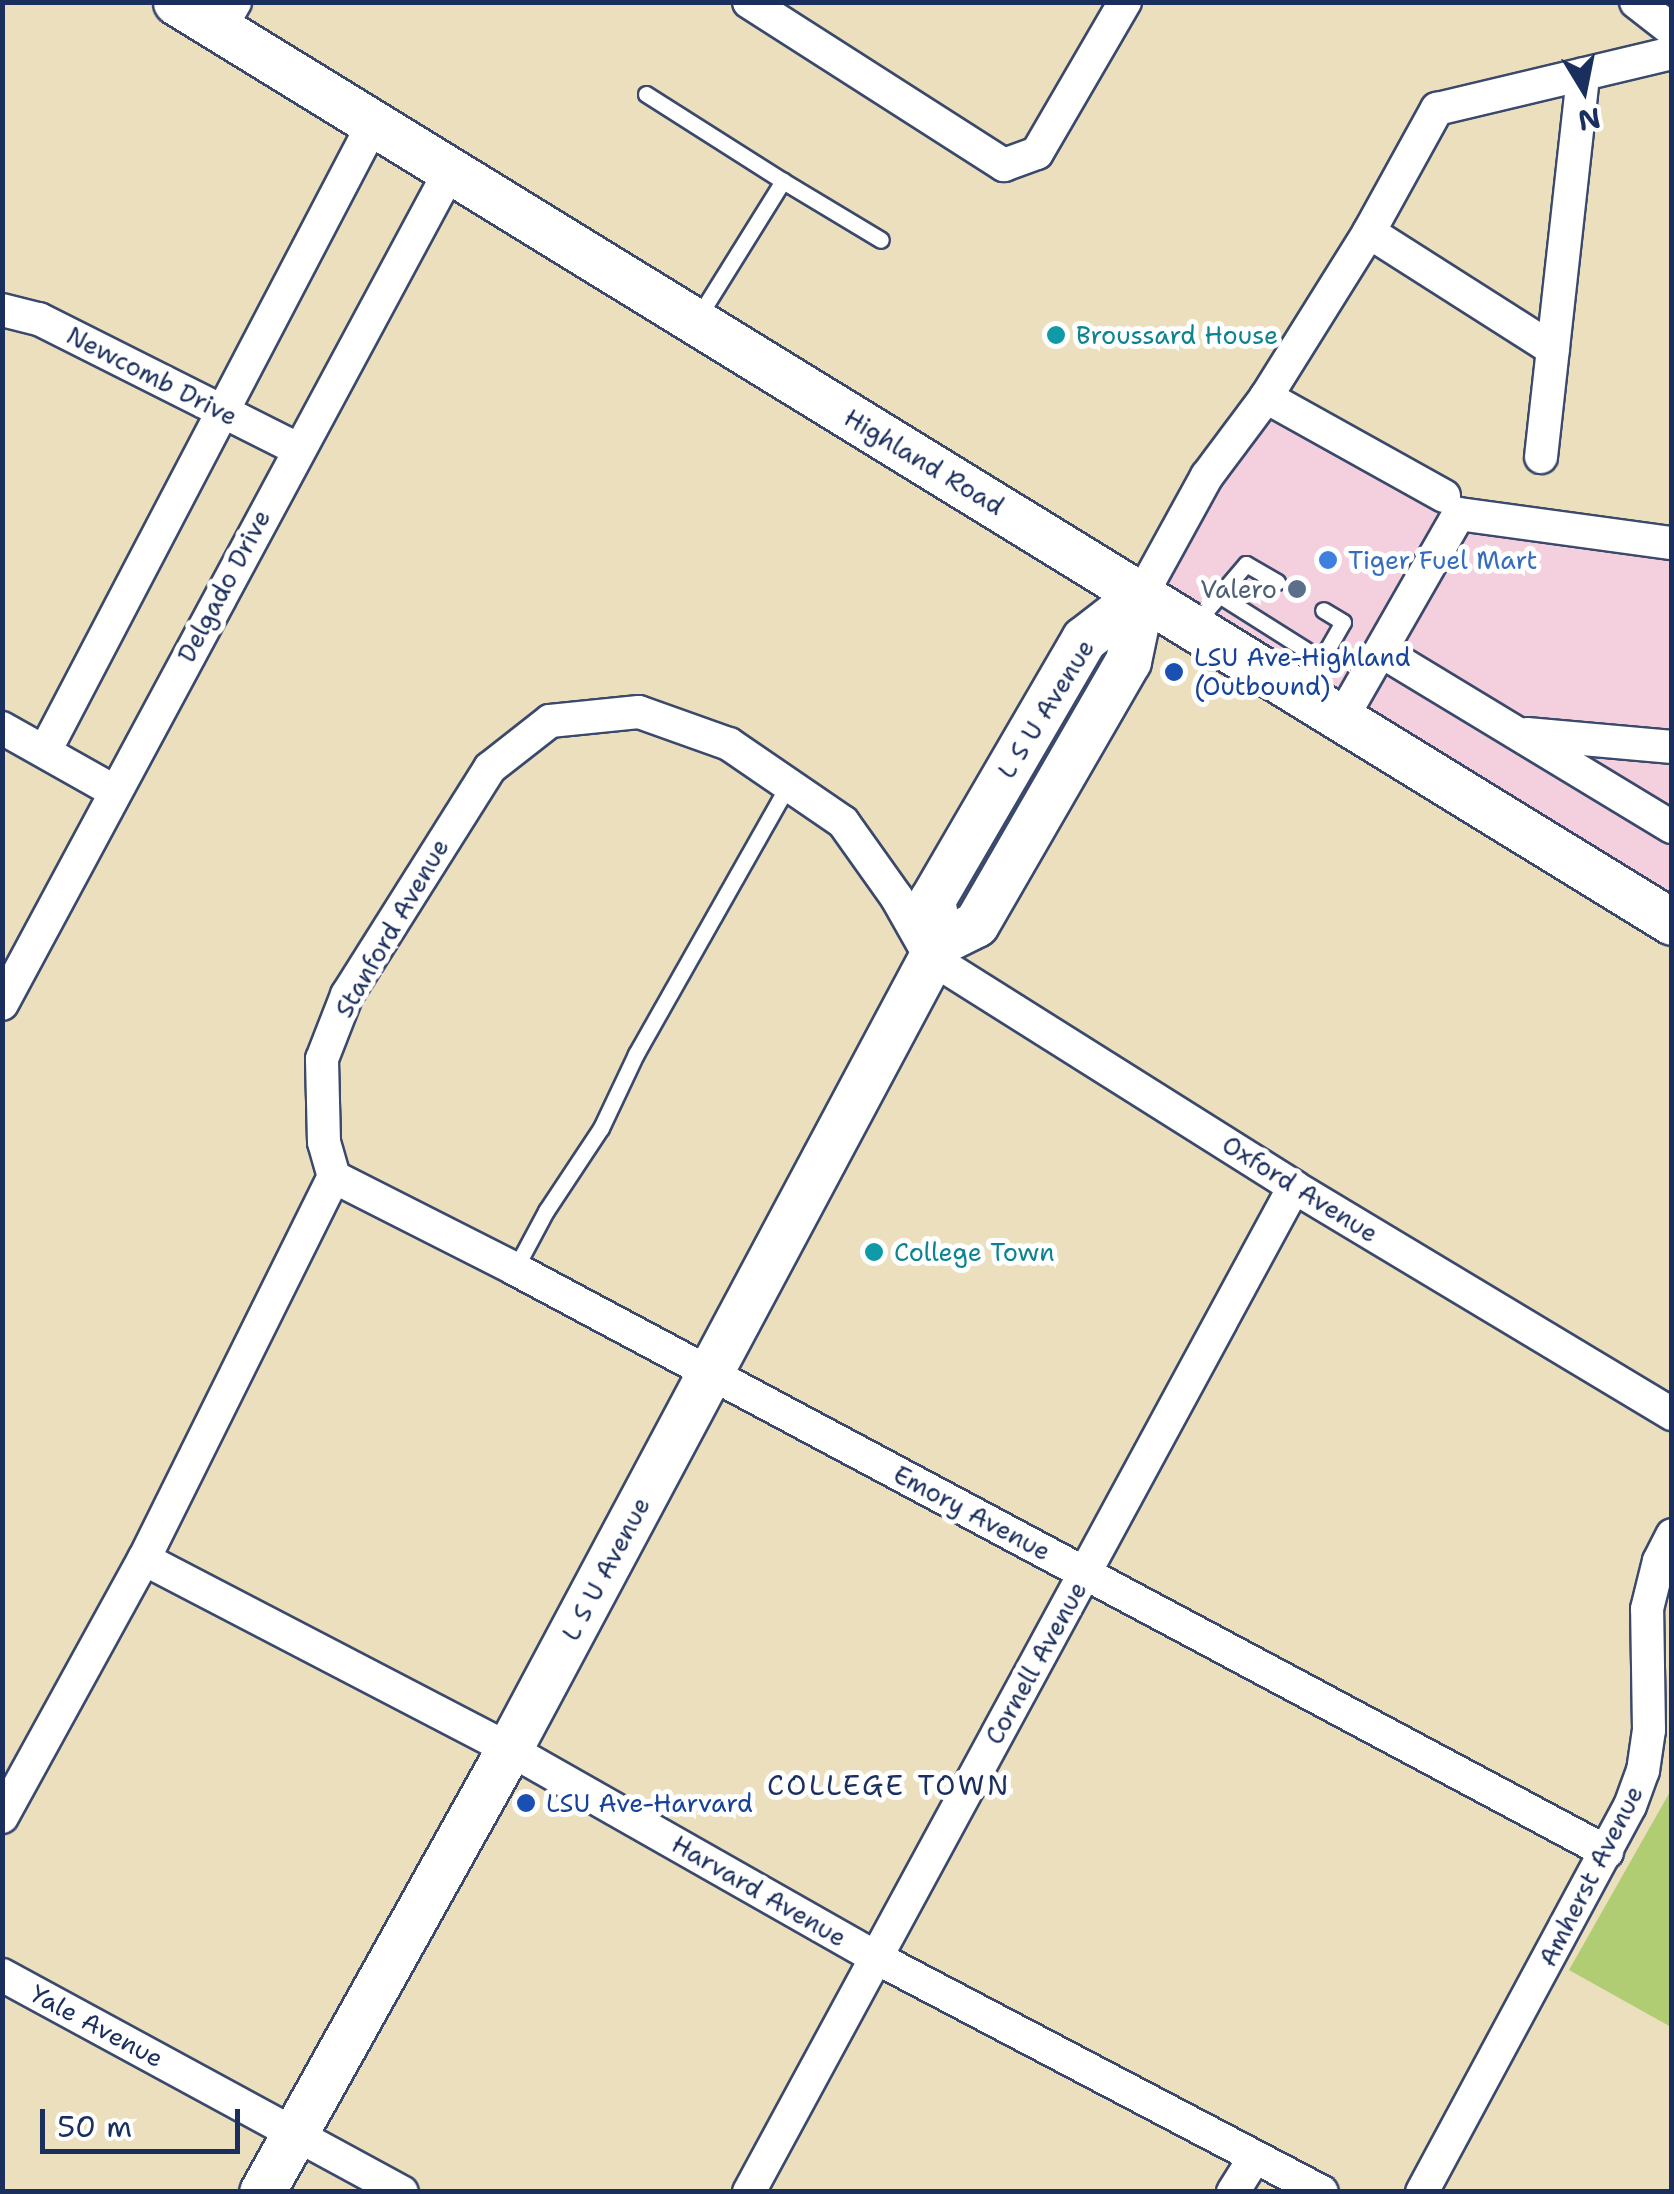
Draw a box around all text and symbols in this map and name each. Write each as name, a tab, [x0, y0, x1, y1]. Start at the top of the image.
north arrow	[1534, 40, 1634, 140]
text: N	[1575, 99, 1603, 140]
street label: Newcomb Drive	[62, 320, 242, 432]
place label: Broussard House	[1076, 320, 1278, 350]
marker: Broussard House	[1045, 324, 1067, 346]
street label: Highland Road	[839, 403, 1009, 521]
street label: Delgado Drive	[171, 505, 277, 667]
place label: Tiger Fuel Mart	[1348, 545, 1537, 575]
marker: Tiger Fuel Mart	[1317, 549, 1339, 571]
place label: Valero	[1200, 574, 1277, 604]
marker: Valero	[1286, 578, 1308, 600]
street label: L S U Avenue	[991, 634, 1101, 784]
place label: LSU Ave-Highland (Outbound)	[1194, 643, 1411, 702]
marker: LSU Ave-Highland (Outbound)	[1163, 661, 1185, 683]
street label: Stanford Avenue	[329, 833, 455, 1023]
street label: Oxford Avenue	[1217, 1129, 1383, 1249]
place label: College Town	[894, 1237, 1055, 1267]
marker: College Town	[863, 1241, 885, 1263]
street label: Emory Avenue	[888, 1459, 1056, 1567]
street label: L S U Avenue	[556, 1492, 656, 1646]
street label: Cornell Avenue	[979, 1576, 1093, 1750]
district label: COLLEGE TOWN	[767, 1768, 1011, 1802]
street label: Amherst Avenue	[1533, 1781, 1649, 1971]
place label: LSU Ave-Harvard	[546, 1788, 753, 1818]
marker: LSU Ave-Harvard	[515, 1792, 537, 1814]
street label: Harvard Avenue	[667, 1829, 851, 1953]
street label: Yale Avenue	[26, 1979, 168, 2073]
scale bar	[45, 2089, 245, 2151]
text: 50 m	[57, 2106, 132, 2147]

